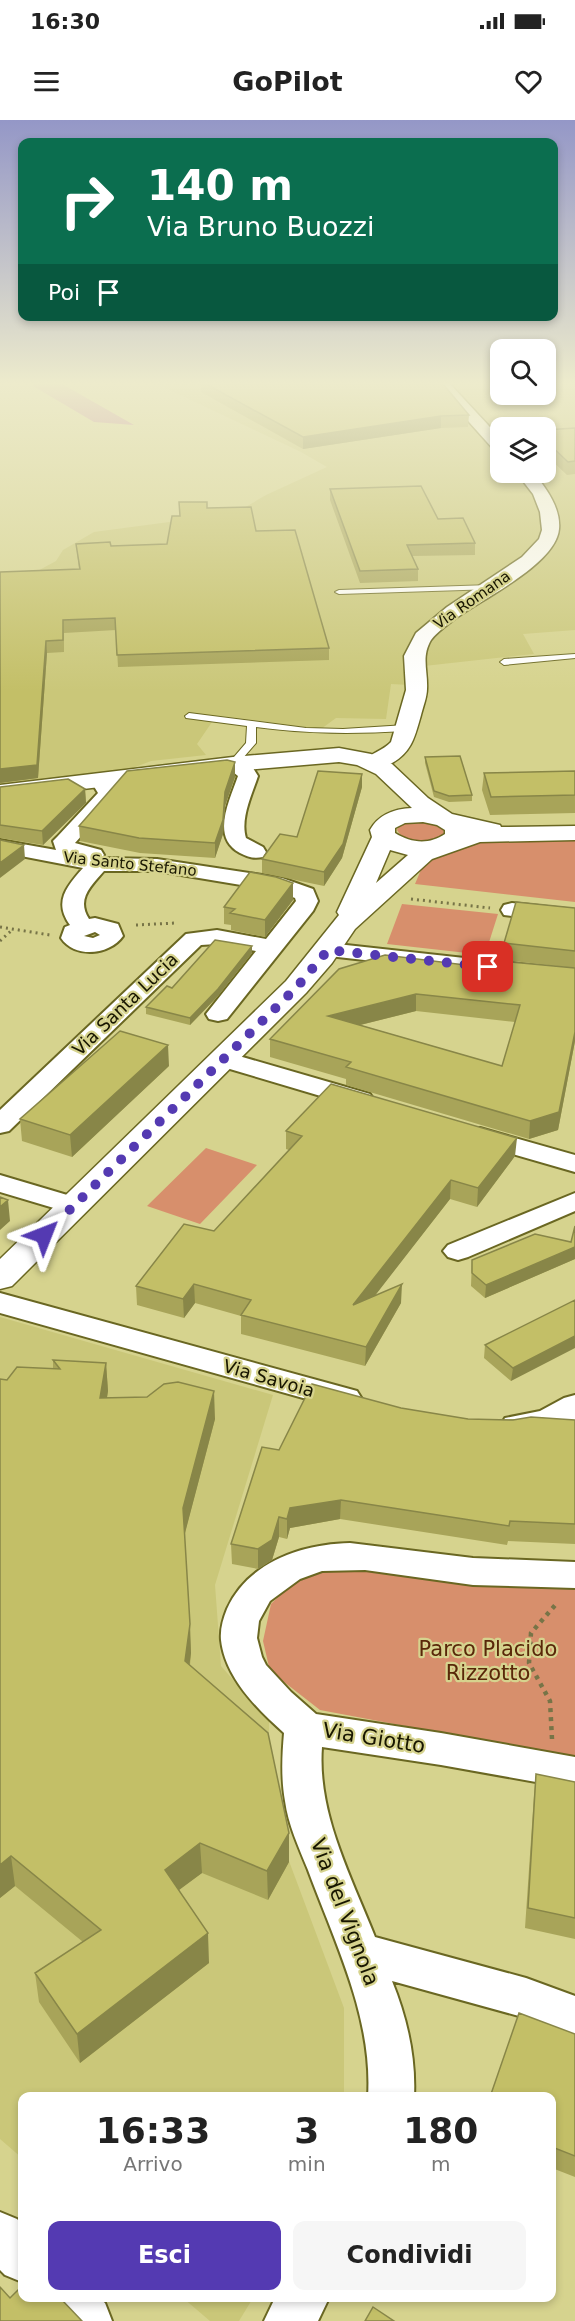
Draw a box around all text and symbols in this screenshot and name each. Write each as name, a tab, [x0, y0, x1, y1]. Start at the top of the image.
text: 16:30	[30, 9, 100, 34]
icon: menu	[30, 65, 63, 98]
icon: heart	[512, 65, 545, 98]
text: GoPilot	[232, 66, 343, 97]
text: 140 m	[147, 161, 293, 210]
icon: right	[48, 162, 126, 240]
text: Via Bruno Buozzi	[147, 211, 374, 242]
icon: arrive	[92, 276, 125, 309]
text: Poi	[48, 280, 80, 305]
map controls	[490, 339, 556, 483]
button: search	[490, 339, 556, 405]
button: layers	[490, 417, 556, 483]
street label: Via Romana	[430, 567, 514, 633]
street label: Via Santo Stefano	[62, 848, 198, 880]
pin	[462, 941, 513, 992]
street label: Via Santa Lucia	[68, 948, 182, 1060]
icon: arrive	[471, 950, 504, 983]
position arrow	[12, 1203, 76, 1267]
street label: Via Savoia	[221, 1355, 317, 1401]
park label: Parco Placido Rizzotto	[419, 1637, 557, 1685]
street label: Via Giotto	[321, 1718, 427, 1758]
street label: Via del Vignola	[306, 1835, 384, 1989]
text: 16:33	[96, 2110, 210, 2151]
text: 3	[294, 2110, 319, 2151]
text: 180	[403, 2110, 478, 2151]
text: Arrivo	[123, 2152, 183, 2176]
text: min	[288, 2152, 326, 2176]
text: m	[431, 2152, 451, 2176]
button: Esci	[48, 2221, 281, 2290]
button: Condividi	[293, 2221, 526, 2290]

